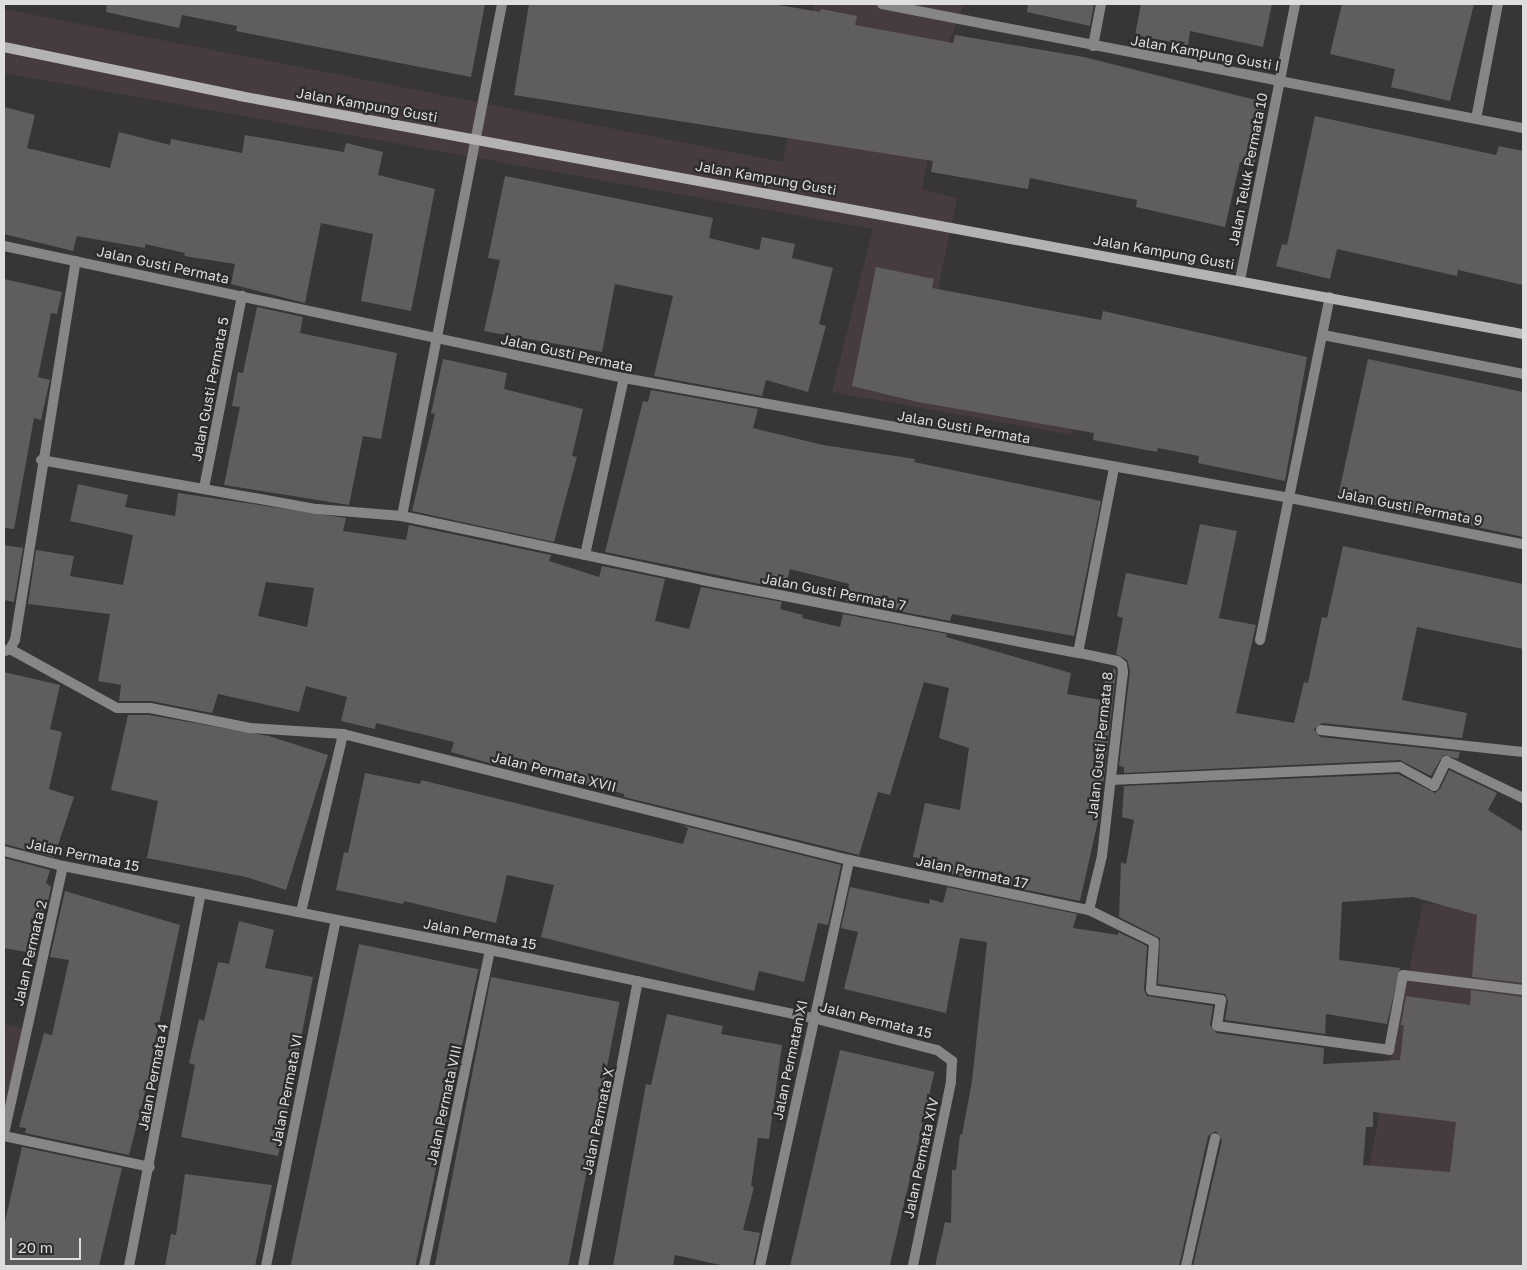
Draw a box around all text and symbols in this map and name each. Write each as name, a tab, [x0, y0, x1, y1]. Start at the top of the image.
street label: Jalan Kampung Gusti I	[1129, 32, 1281, 74]
street label: Jalan Kampung Gusti	[295, 84, 439, 126]
street label: Jalan Teluk Permata 10	[1225, 91, 1271, 247]
street label: Jalan Kampung Gusti	[694, 157, 838, 199]
street label: Jalan Kampung Gusti	[1092, 231, 1236, 273]
street label: Jalan Gusti Permata	[95, 243, 231, 287]
street label: Jalan Gusti Permata 5	[188, 315, 232, 463]
street label: Jalan Gusti Permata	[499, 331, 635, 375]
street label: Jalan Gusti Permata	[896, 407, 1032, 447]
street label: Jalan Gusti Permata 9	[1336, 485, 1484, 529]
street label: Jalan Gusti Permata 7	[761, 570, 907, 614]
street label: Jalan Gusti Permata 8	[1084, 671, 1116, 819]
street label: Jalan Permata XVII	[490, 748, 618, 796]
street label: Jalan Permata 15	[25, 835, 141, 875]
street label: Jalan Permata 17	[914, 852, 1030, 892]
street label: Jalan Permata 2	[10, 898, 50, 1008]
street label: Jalan Permata 15	[422, 915, 538, 953]
street label: Jalan Permatan XI	[769, 998, 811, 1122]
street label: Jalan Permata 15	[818, 998, 934, 1042]
street label: Jalan Permata 4	[134, 1022, 172, 1132]
street label: Jalan Permata VI	[268, 1033, 306, 1147]
street label: Jalan Permata VIII	[423, 1043, 465, 1167]
street label: Jalan Permata X	[578, 1066, 618, 1176]
street label: Jalan Permata XIV	[900, 1096, 942, 1220]
scale bar	[12, 1228, 84, 1260]
text: 20 m	[18, 1238, 53, 1256]

